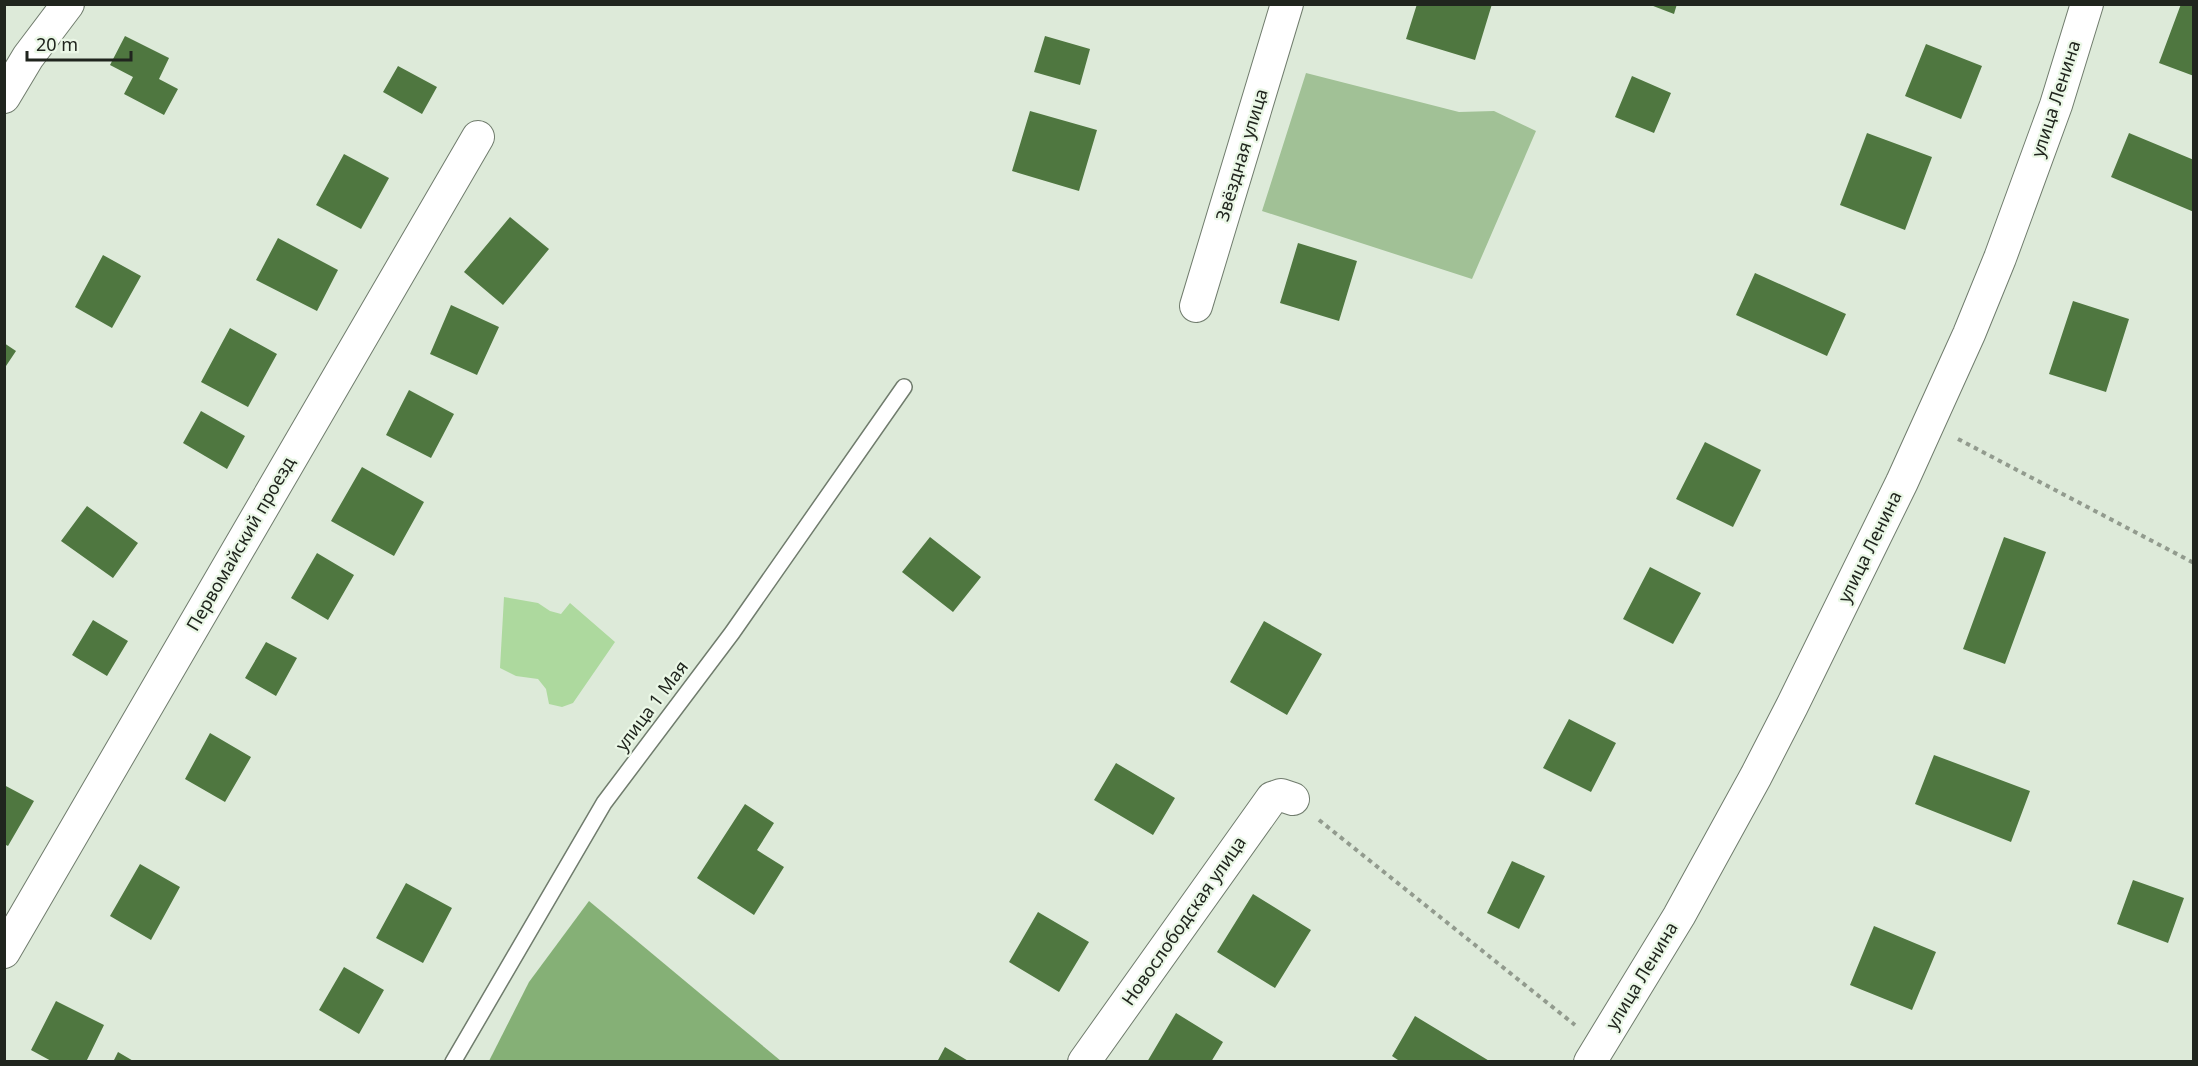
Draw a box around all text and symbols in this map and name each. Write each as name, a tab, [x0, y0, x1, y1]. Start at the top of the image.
scale bar	[27, 24, 130, 62]
text: 20 m	[36, 32, 78, 56]
street label: улица Ленина	[2025, 37, 2085, 160]
street label: Звёздная улица	[1209, 86, 1273, 224]
street label: Первомайский проезд	[180, 452, 300, 635]
street label: улица Ленина	[1832, 487, 1907, 606]
street label: улица 1 Мая	[609, 655, 693, 756]
street label: Новослободская улица	[1116, 831, 1251, 1010]
street label: улица Ленина	[1600, 917, 1683, 1034]

